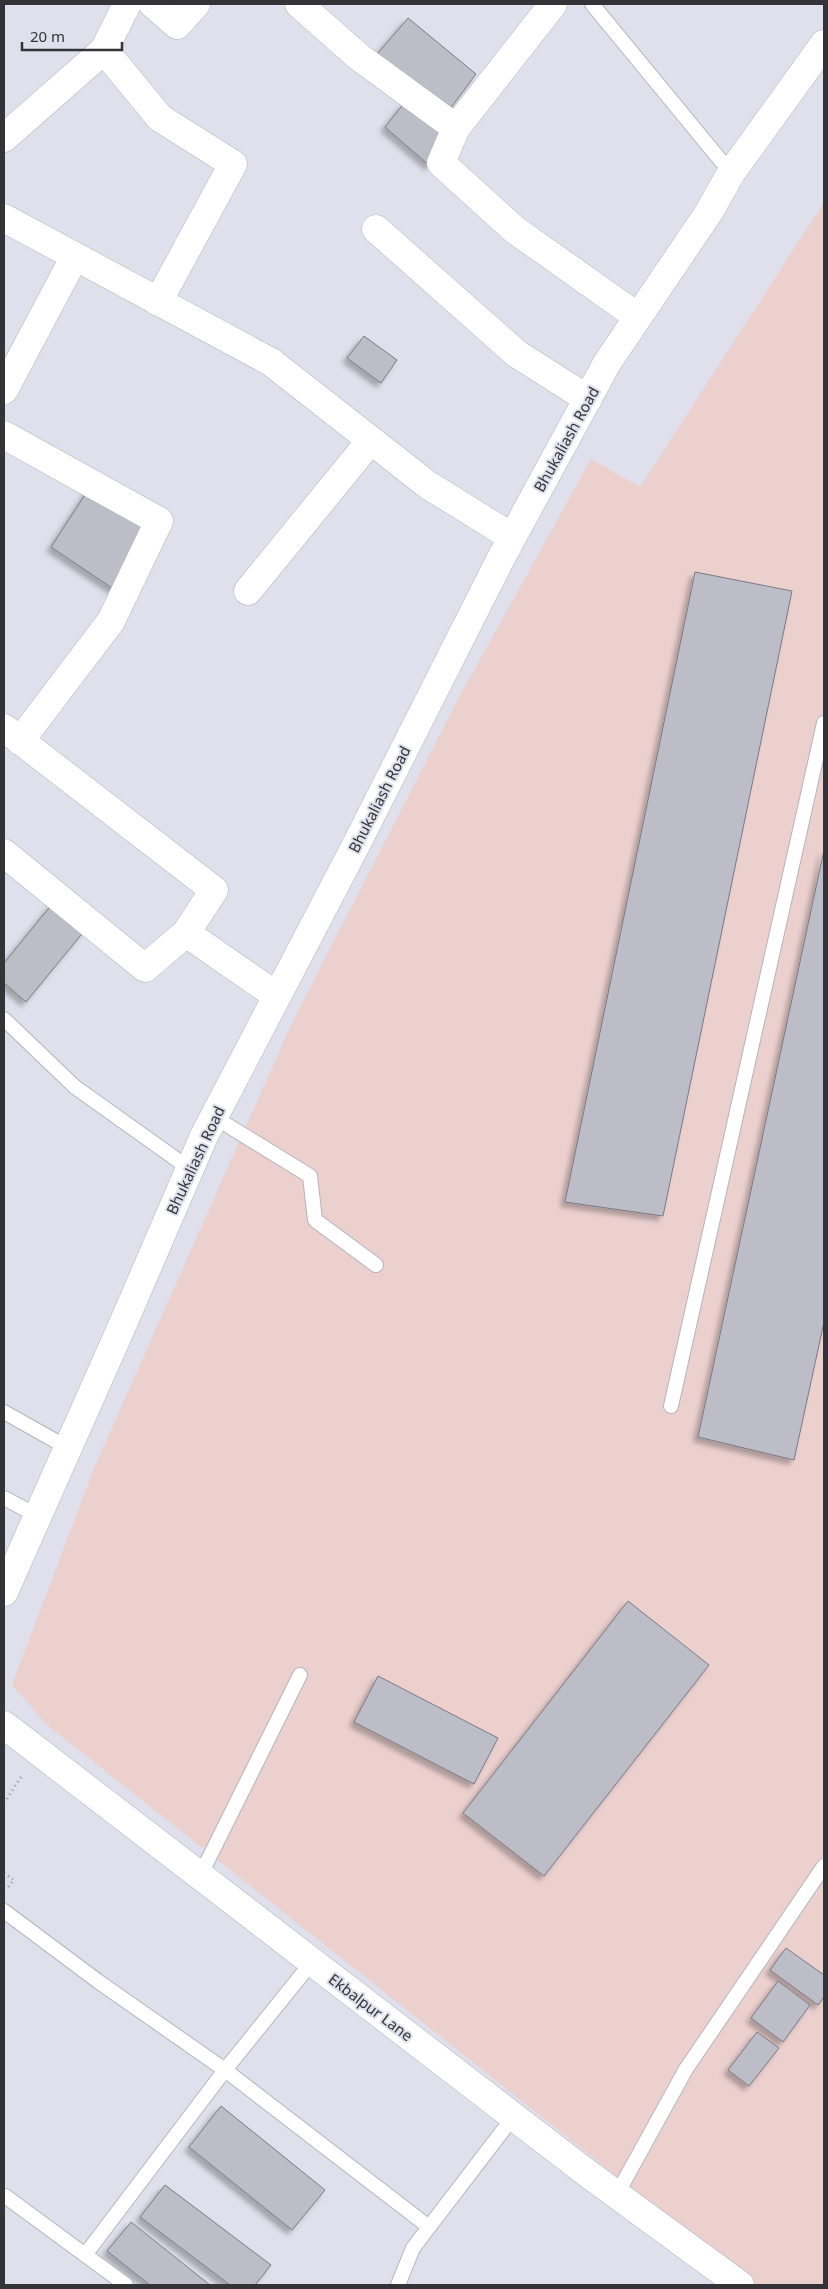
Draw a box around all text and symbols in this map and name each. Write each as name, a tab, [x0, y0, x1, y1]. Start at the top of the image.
scale bar	[22, 20, 122, 52]
text: 20 m	[30, 26, 65, 46]
street label: Bhukaliash Road	[529, 383, 603, 495]
street label: Bhukaliash Road	[343, 742, 415, 856]
street label: Bhukaliash Road	[161, 1103, 229, 1217]
street label: Ekbalpur Lane	[325, 1969, 417, 2045]

